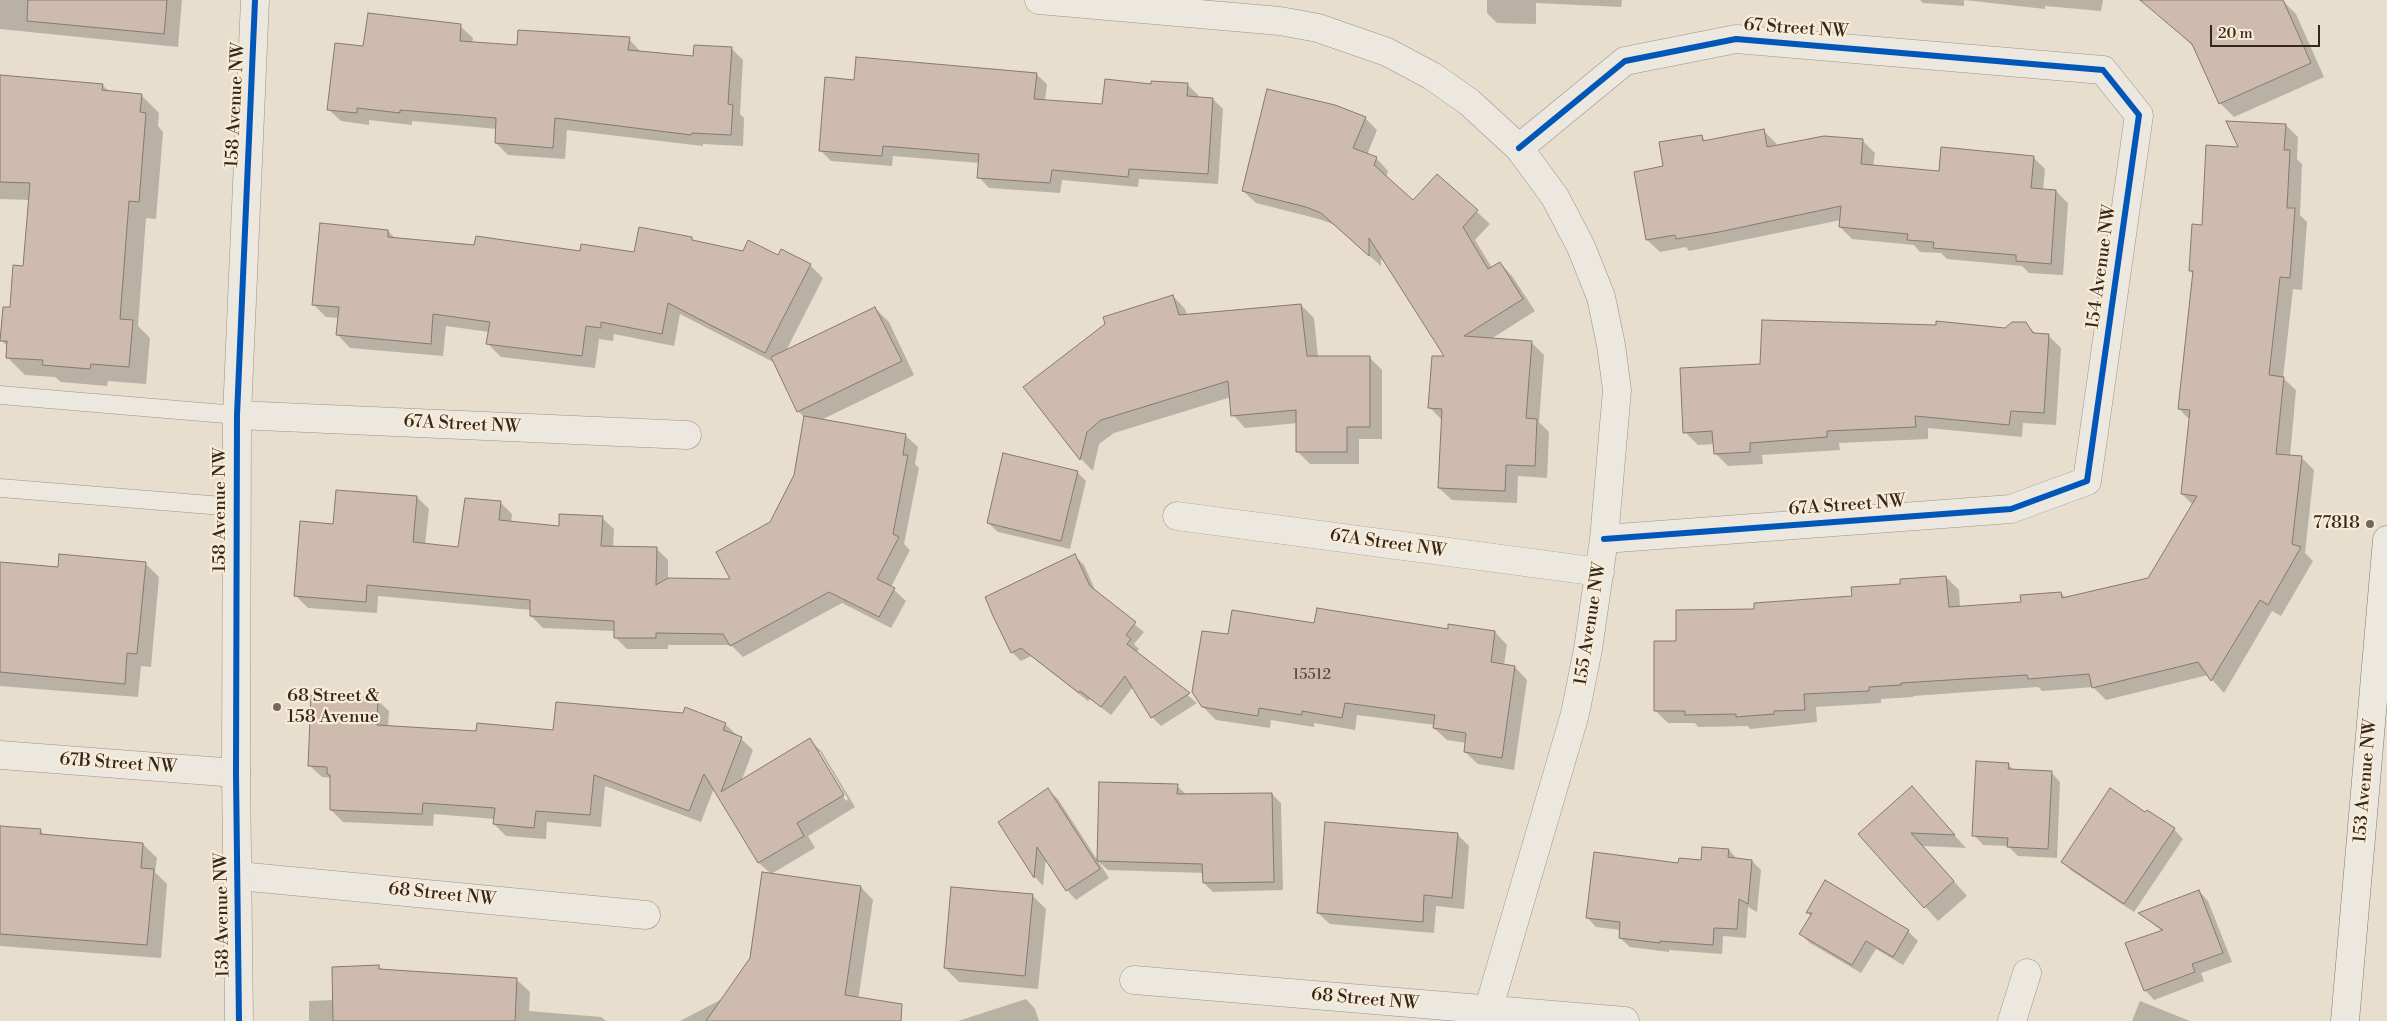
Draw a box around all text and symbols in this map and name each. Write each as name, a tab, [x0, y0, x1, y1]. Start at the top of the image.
street label: 67 Street NW	[1743, 15, 1849, 43]
scale bar	[2212, 15, 2322, 47]
text: 20 m	[2218, 24, 2253, 43]
street label: 158 Avenue NW	[222, 42, 250, 168]
street label: 154 Avenue NW	[2083, 204, 2121, 330]
street label: 67A Street NW	[403, 411, 521, 439]
street label: 158 Avenue NW	[210, 447, 232, 573]
street label: 67A Street NW	[1788, 491, 1906, 521]
place label: 77818	[2313, 513, 2360, 535]
marker: 77818	[2364, 518, 2376, 530]
street label: 67A Street NW	[1328, 525, 1448, 563]
street label: 155 Avenue NW	[1571, 561, 1611, 687]
house number: 15512	[1293, 666, 1331, 684]
place label: 68 Street & 158 Avenue	[287, 686, 380, 729]
marker: 68 Street & 158 Avenue	[271, 701, 283, 713]
street label: 153 Avenue NW	[2350, 718, 2382, 844]
street label: 67B Street NW	[59, 749, 177, 779]
street label: 158 Avenue NW	[211, 852, 235, 978]
street label: 68 Street NW	[387, 879, 497, 911]
street label: 68 Street NW	[1310, 985, 1420, 1015]

